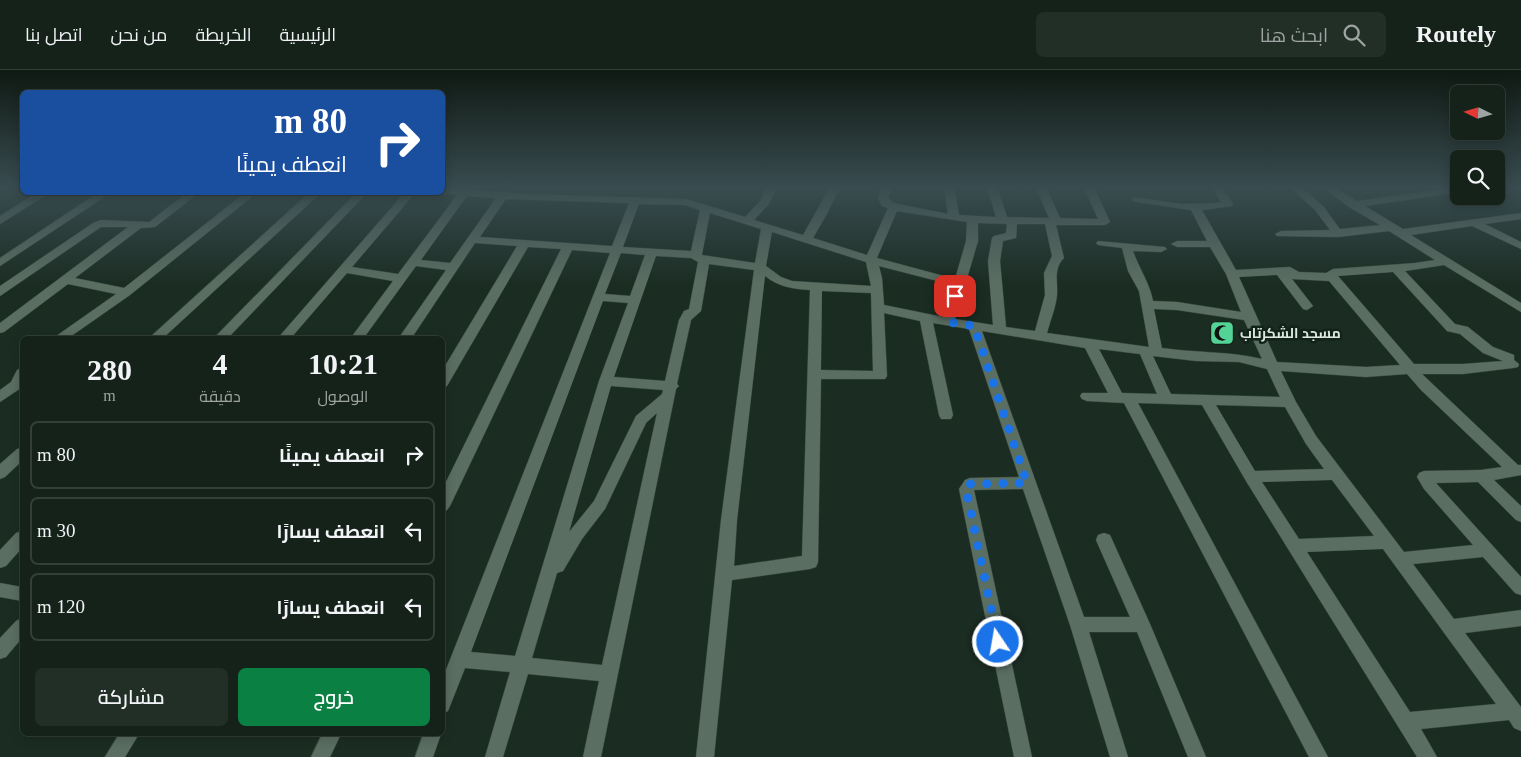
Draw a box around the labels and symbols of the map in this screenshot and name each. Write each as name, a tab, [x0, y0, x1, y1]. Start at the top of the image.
north arrow	[1450, 85, 1505, 140]
pin	[934, 275, 976, 317]
mosque icon: مسجد الشكرتاب	[1209, 320, 1235, 346]
place label: مسجد الشكرتاب	[1240, 325, 1341, 342]
position arrow	[971, 615, 1023, 667]

